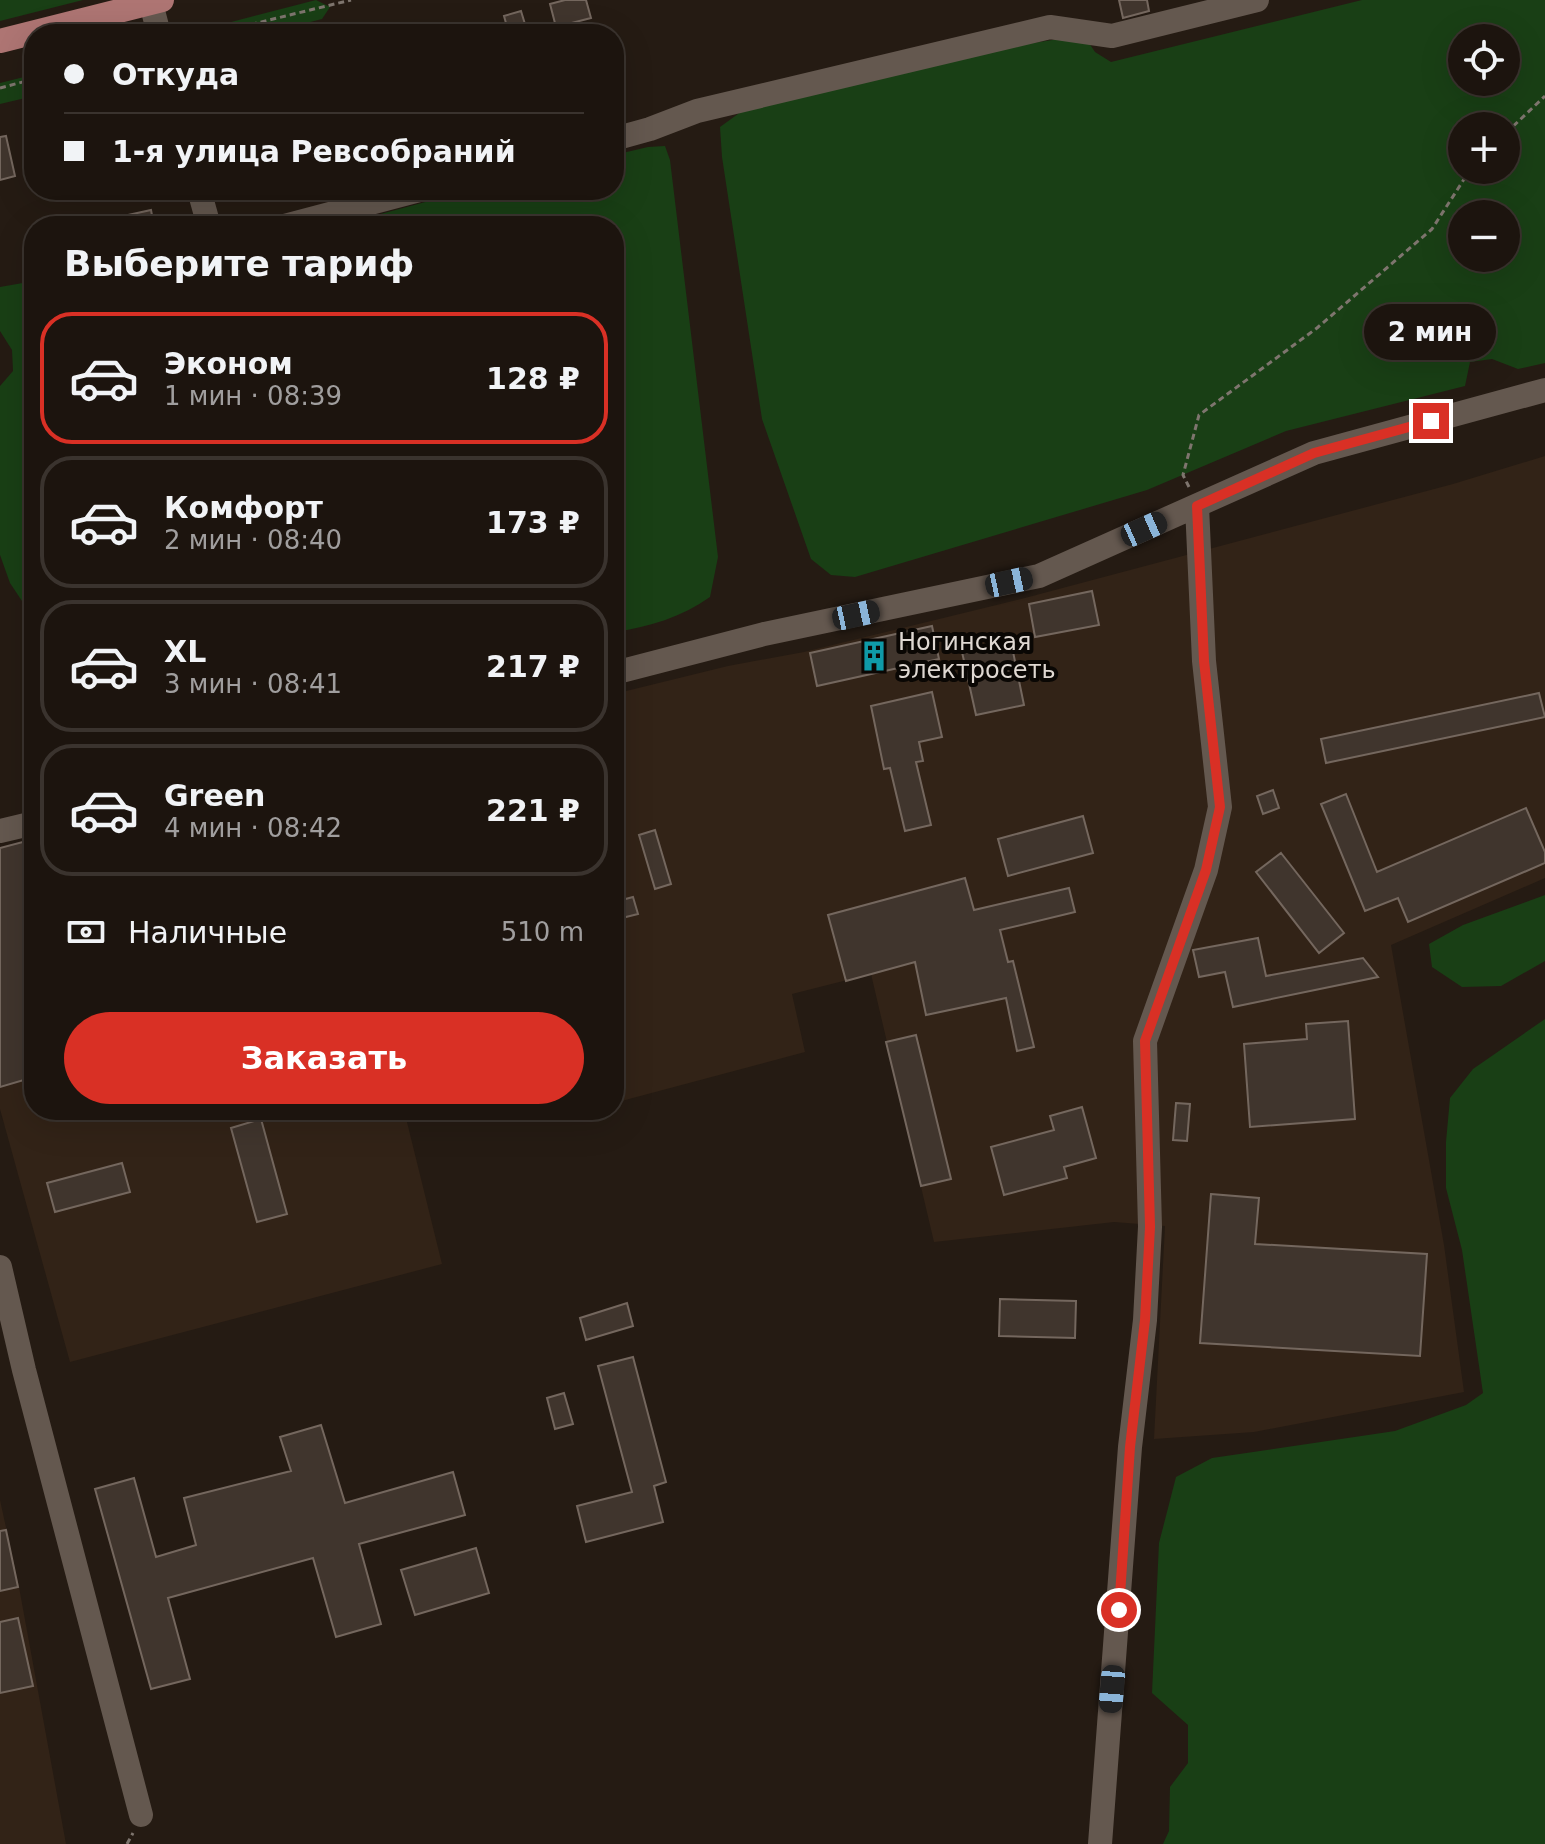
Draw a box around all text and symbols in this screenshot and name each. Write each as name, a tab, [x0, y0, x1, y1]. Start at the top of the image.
map controls	[1448, 24, 1520, 272]
button: locate	[1448, 24, 1520, 96]
text: Откуда	[112, 57, 239, 92]
button: +	[1448, 112, 1520, 184]
text: 1-я улица Ревсобраний	[112, 134, 516, 169]
button: −	[1448, 200, 1520, 272]
text: Выберите тариф	[64, 243, 414, 284]
callout: 2 мин	[1365, 305, 1497, 361]
text: 2 мин	[1388, 317, 1472, 347]
icon: car	[68, 342, 140, 414]
text: Эконом	[164, 346, 293, 381]
text: 128 ₽	[486, 361, 580, 396]
text: 1 мин · 08:39	[164, 381, 342, 411]
route end	[1413, 403, 1449, 439]
icon: car	[68, 486, 140, 558]
text: Комфорт	[164, 490, 323, 525]
text: 173 ₽	[486, 505, 580, 540]
car	[1117, 508, 1171, 550]
text: 2 мин · 08:40	[164, 525, 342, 555]
car	[983, 565, 1035, 599]
car	[830, 598, 882, 632]
place label: Ногинская электросеть	[898, 628, 1056, 684]
icon: car	[68, 630, 140, 702]
text: XL	[164, 634, 206, 669]
building icon: Ногинская электросеть	[857, 639, 891, 673]
text: 217 ₽	[486, 649, 580, 684]
text: 3 мин · 08:41	[164, 669, 342, 699]
icon: car	[68, 774, 140, 846]
text: Green	[164, 778, 265, 813]
text: 221 ₽	[486, 793, 580, 828]
text: 4 мин · 08:42	[164, 813, 342, 843]
icon: cash	[64, 910, 108, 954]
text: Наличные	[128, 915, 287, 950]
text: 510 m	[501, 917, 584, 947]
button: Заказать	[64, 1012, 584, 1104]
route start	[1101, 1592, 1137, 1628]
car	[1098, 1664, 1126, 1714]

